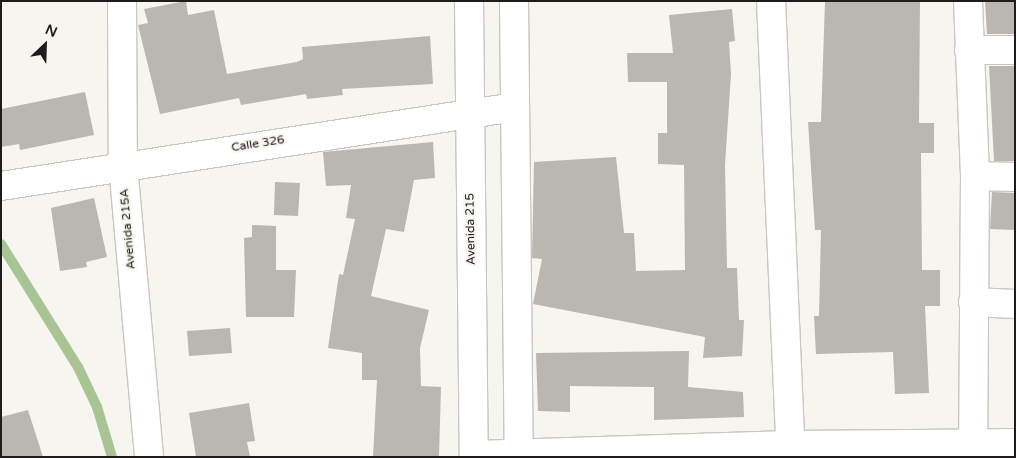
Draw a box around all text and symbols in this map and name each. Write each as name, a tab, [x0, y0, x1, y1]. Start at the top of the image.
north arrow	[20, 20, 70, 70]
text: N	[43, 21, 60, 41]
street label: Calle 326	[230, 133, 286, 155]
street label: Avenida 215A	[117, 188, 139, 270]
street label: Avenida 215	[463, 193, 479, 265]

